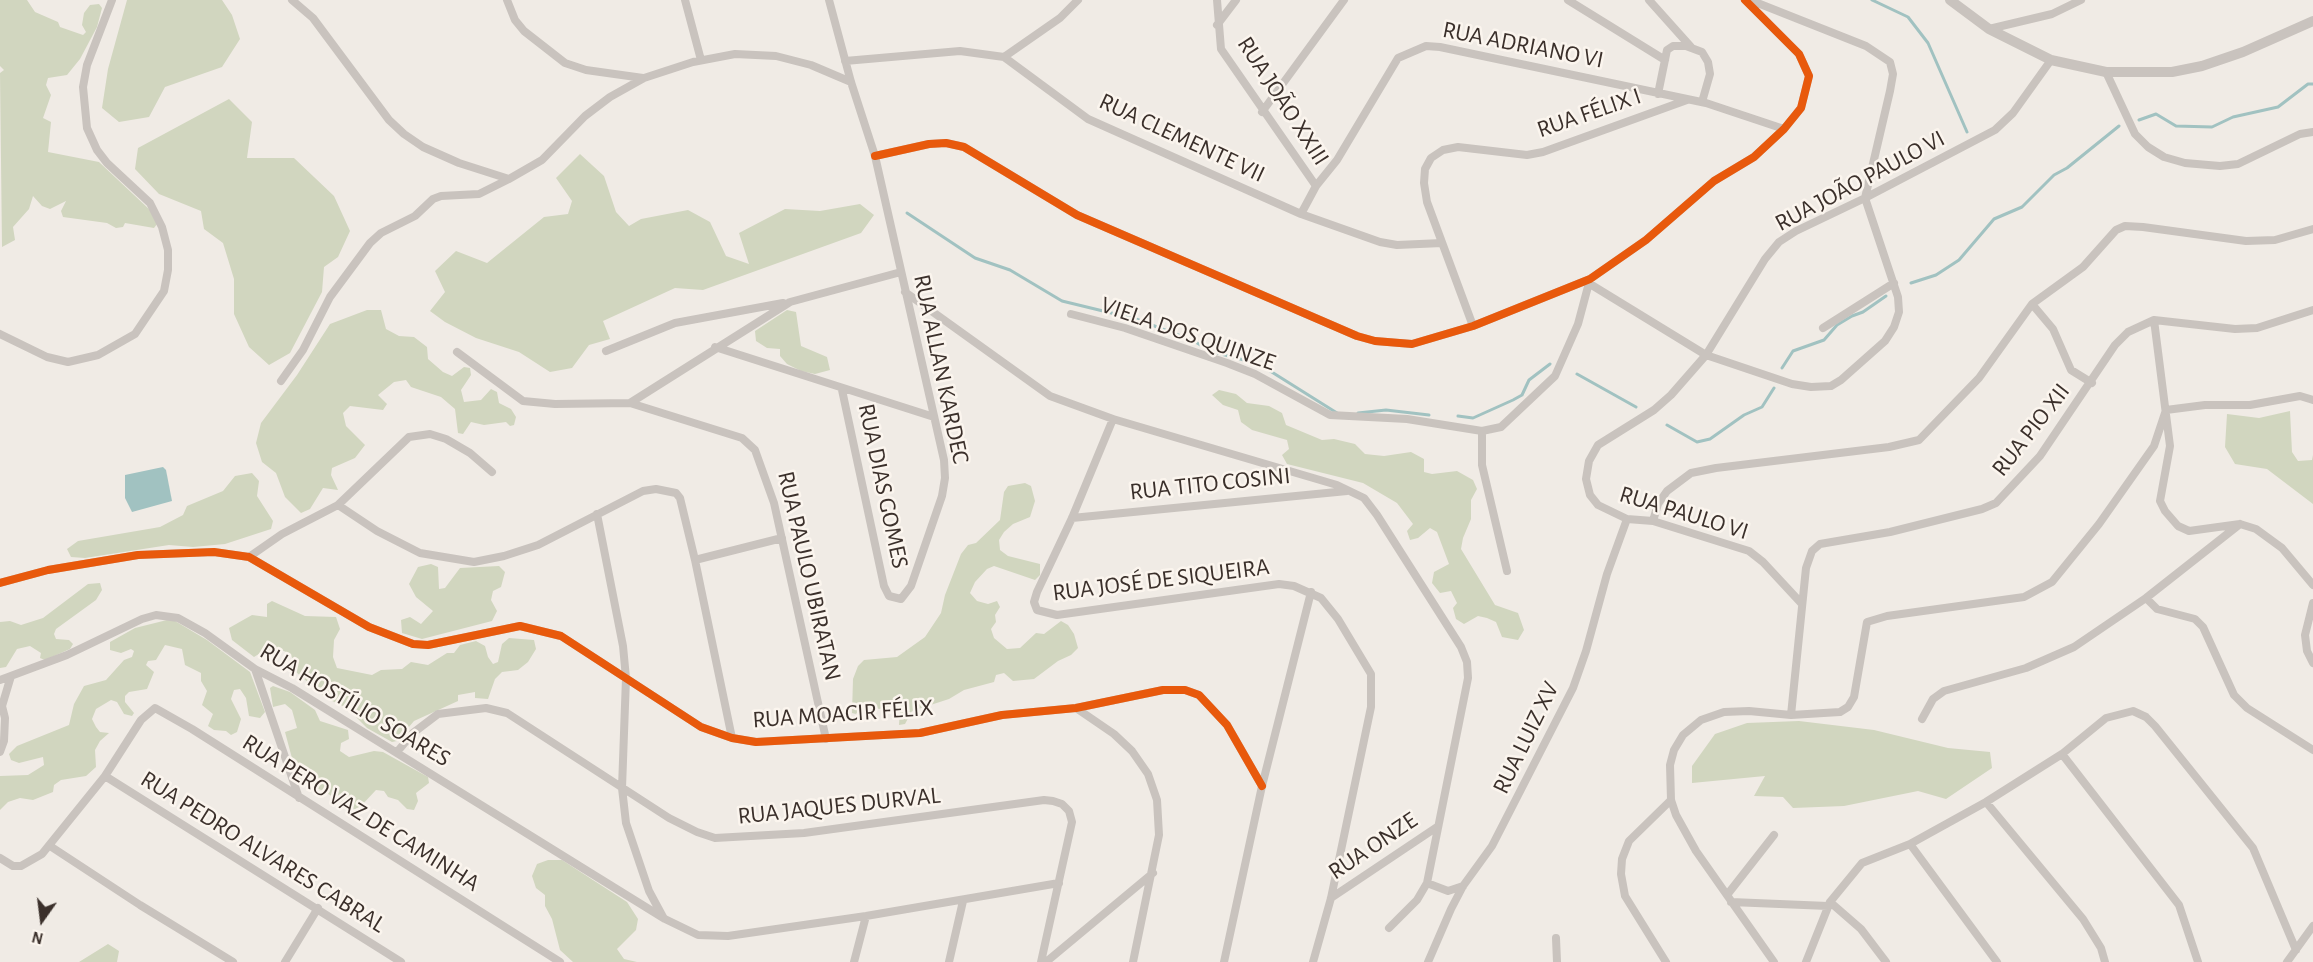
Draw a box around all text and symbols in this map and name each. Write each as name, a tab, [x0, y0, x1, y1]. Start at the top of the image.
street label: RUA ADRIANO VI	[1440, 15, 1606, 75]
street label: RUA JOÃO XXIII	[1231, 31, 1335, 171]
street label: RUA FÉLIX I	[1533, 82, 1645, 144]
street label: RUA CLEMENTE VII	[1095, 87, 1269, 189]
street label: RUA JOÃO PAULO VI	[1770, 124, 1950, 238]
street label: RUA ALLAN KARDEC	[907, 272, 975, 466]
street label: VIELA DOS QUINZE	[1097, 291, 1279, 377]
street label: RUA PIO XII	[1986, 378, 2076, 482]
street label: RUA DIAS GOMES	[851, 401, 915, 571]
street label: RUA TITO COSINI	[1128, 461, 1292, 507]
street label: RUA PAULO UBIRATAN	[771, 468, 847, 684]
street label: RUA PAULO VI	[1616, 480, 1752, 546]
street label: RUA JOSÉ DE SIQUEIRA	[1051, 552, 1271, 608]
street label: RUA HOSTÍLIO SOARES	[254, 637, 456, 773]
street label: RUA LUIZ XV	[1486, 677, 1566, 799]
street label: RUA MOACIR FÉLIX	[751, 693, 935, 735]
street label: RUA PERO VAZ DE CAMINHA	[237, 728, 485, 898]
street label: RUA PEDRO ALVARES CABRAL	[135, 765, 391, 939]
street label: RUA JAQUES DURVAL	[736, 781, 942, 831]
street label: RUA ONZE	[1323, 806, 1423, 886]
north arrow	[12, 890, 72, 950]
text: N	[30, 928, 45, 947]

